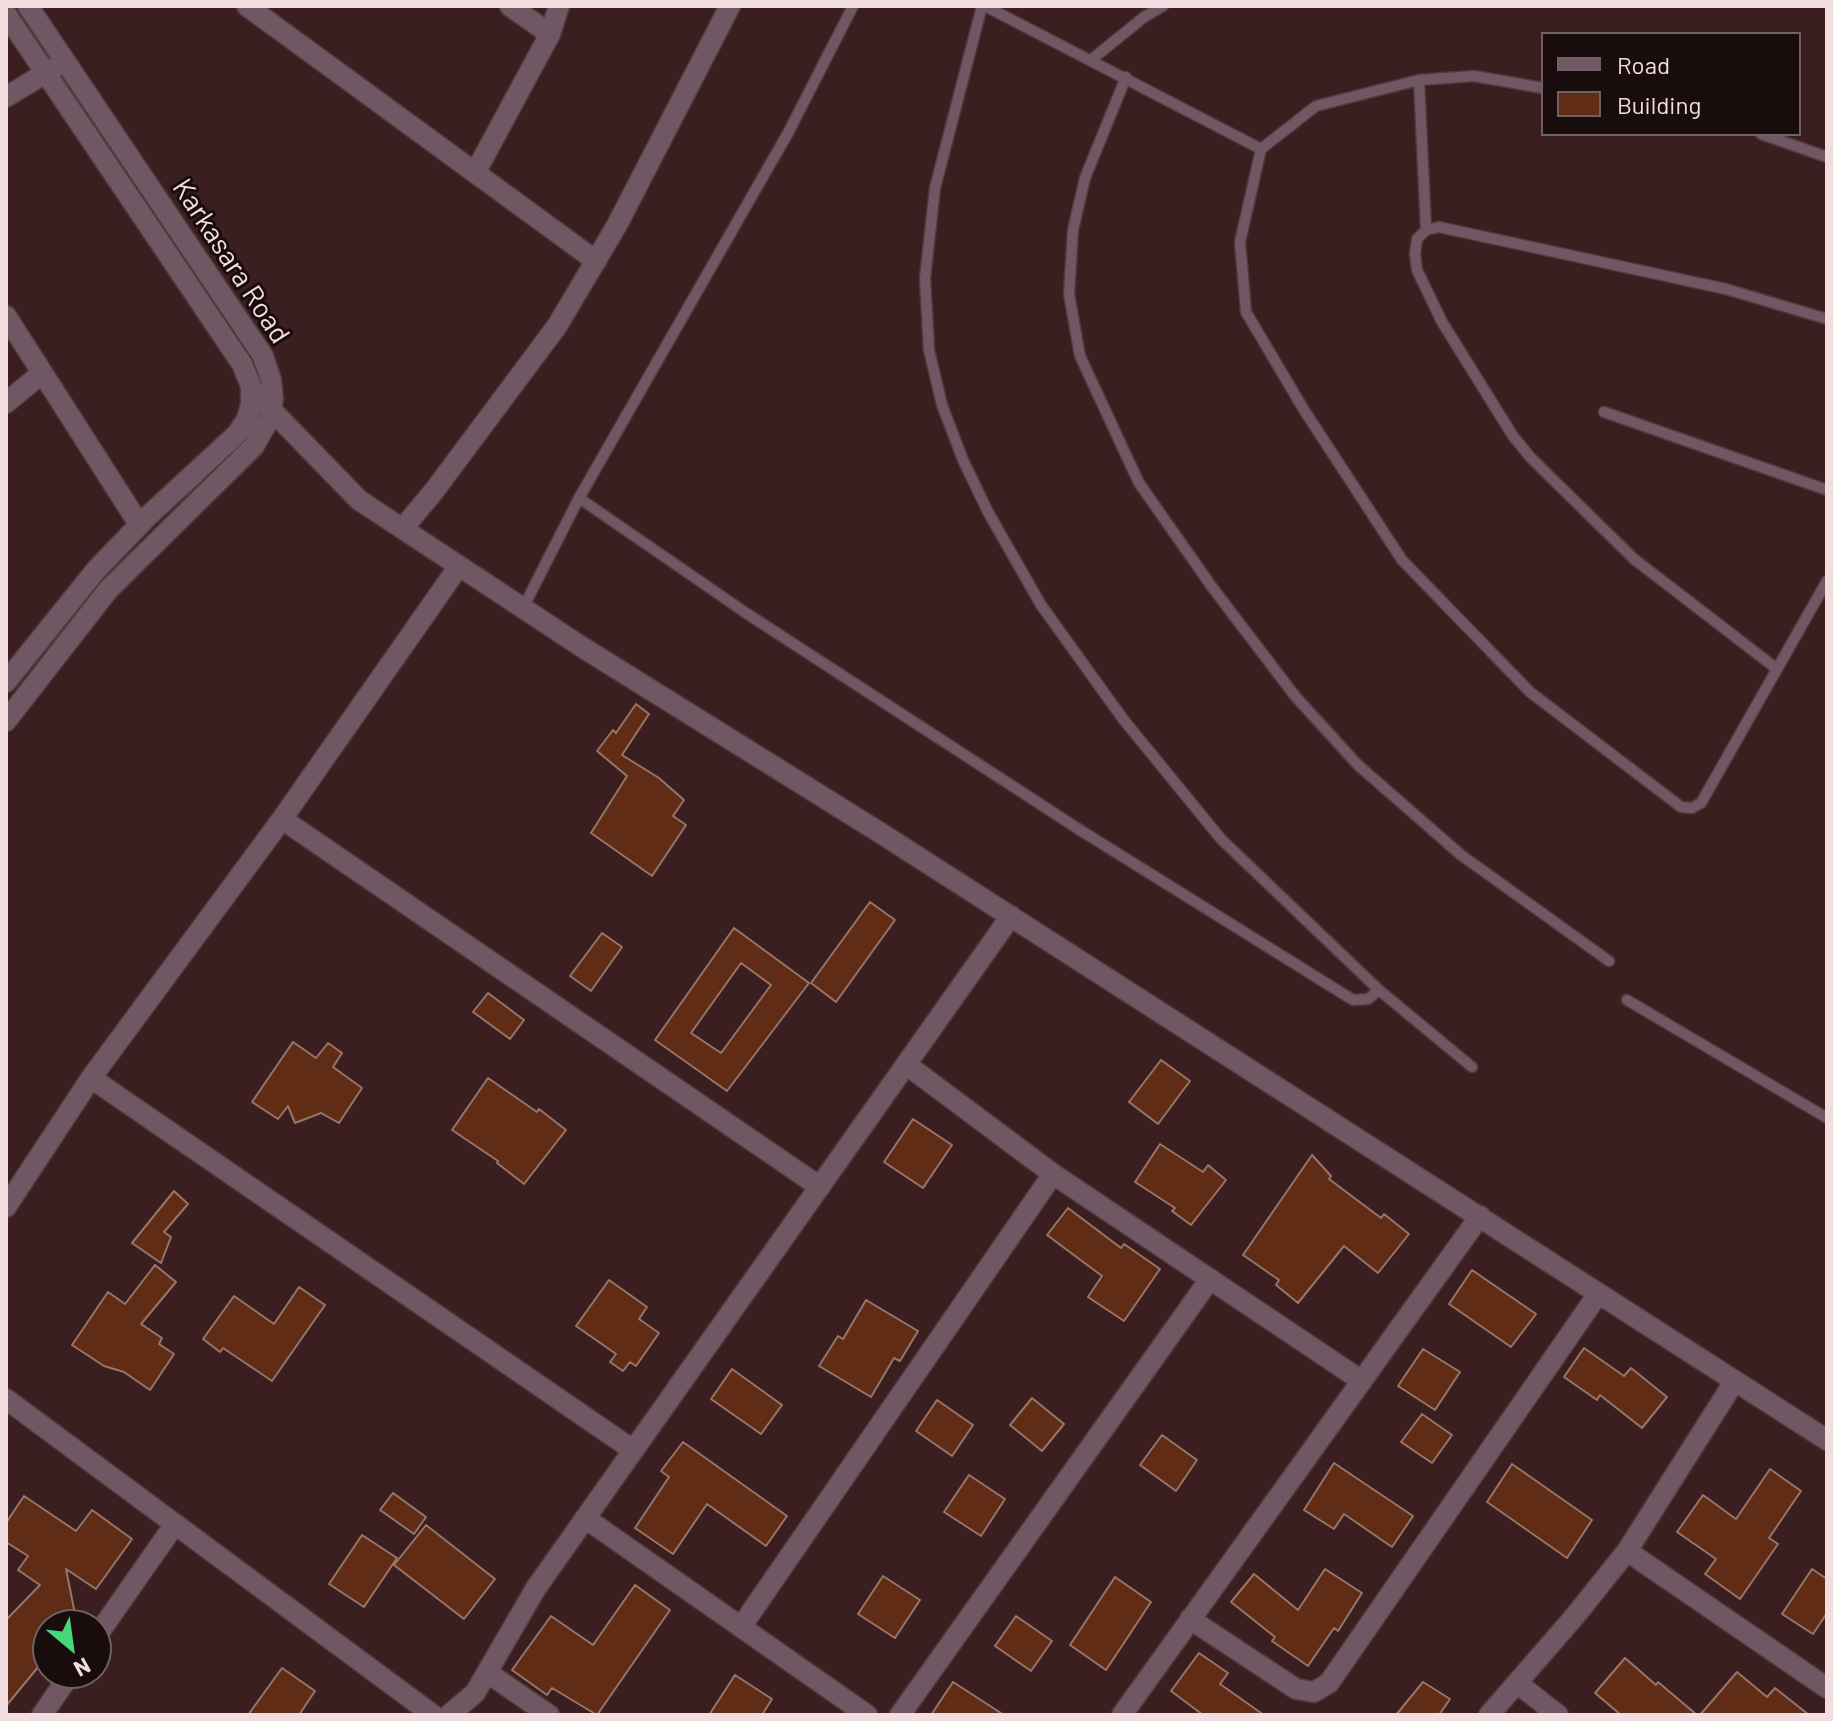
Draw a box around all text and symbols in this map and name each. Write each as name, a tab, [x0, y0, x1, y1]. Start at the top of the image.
legend	[1541, 32, 1801, 136]
text: Road	[1617, 50, 1670, 79]
text: Building	[1617, 90, 1701, 119]
street label: Karkasara Road	[165, 172, 297, 350]
north arrow	[32, 1609, 112, 1689]
text: N	[70, 1653, 95, 1683]

